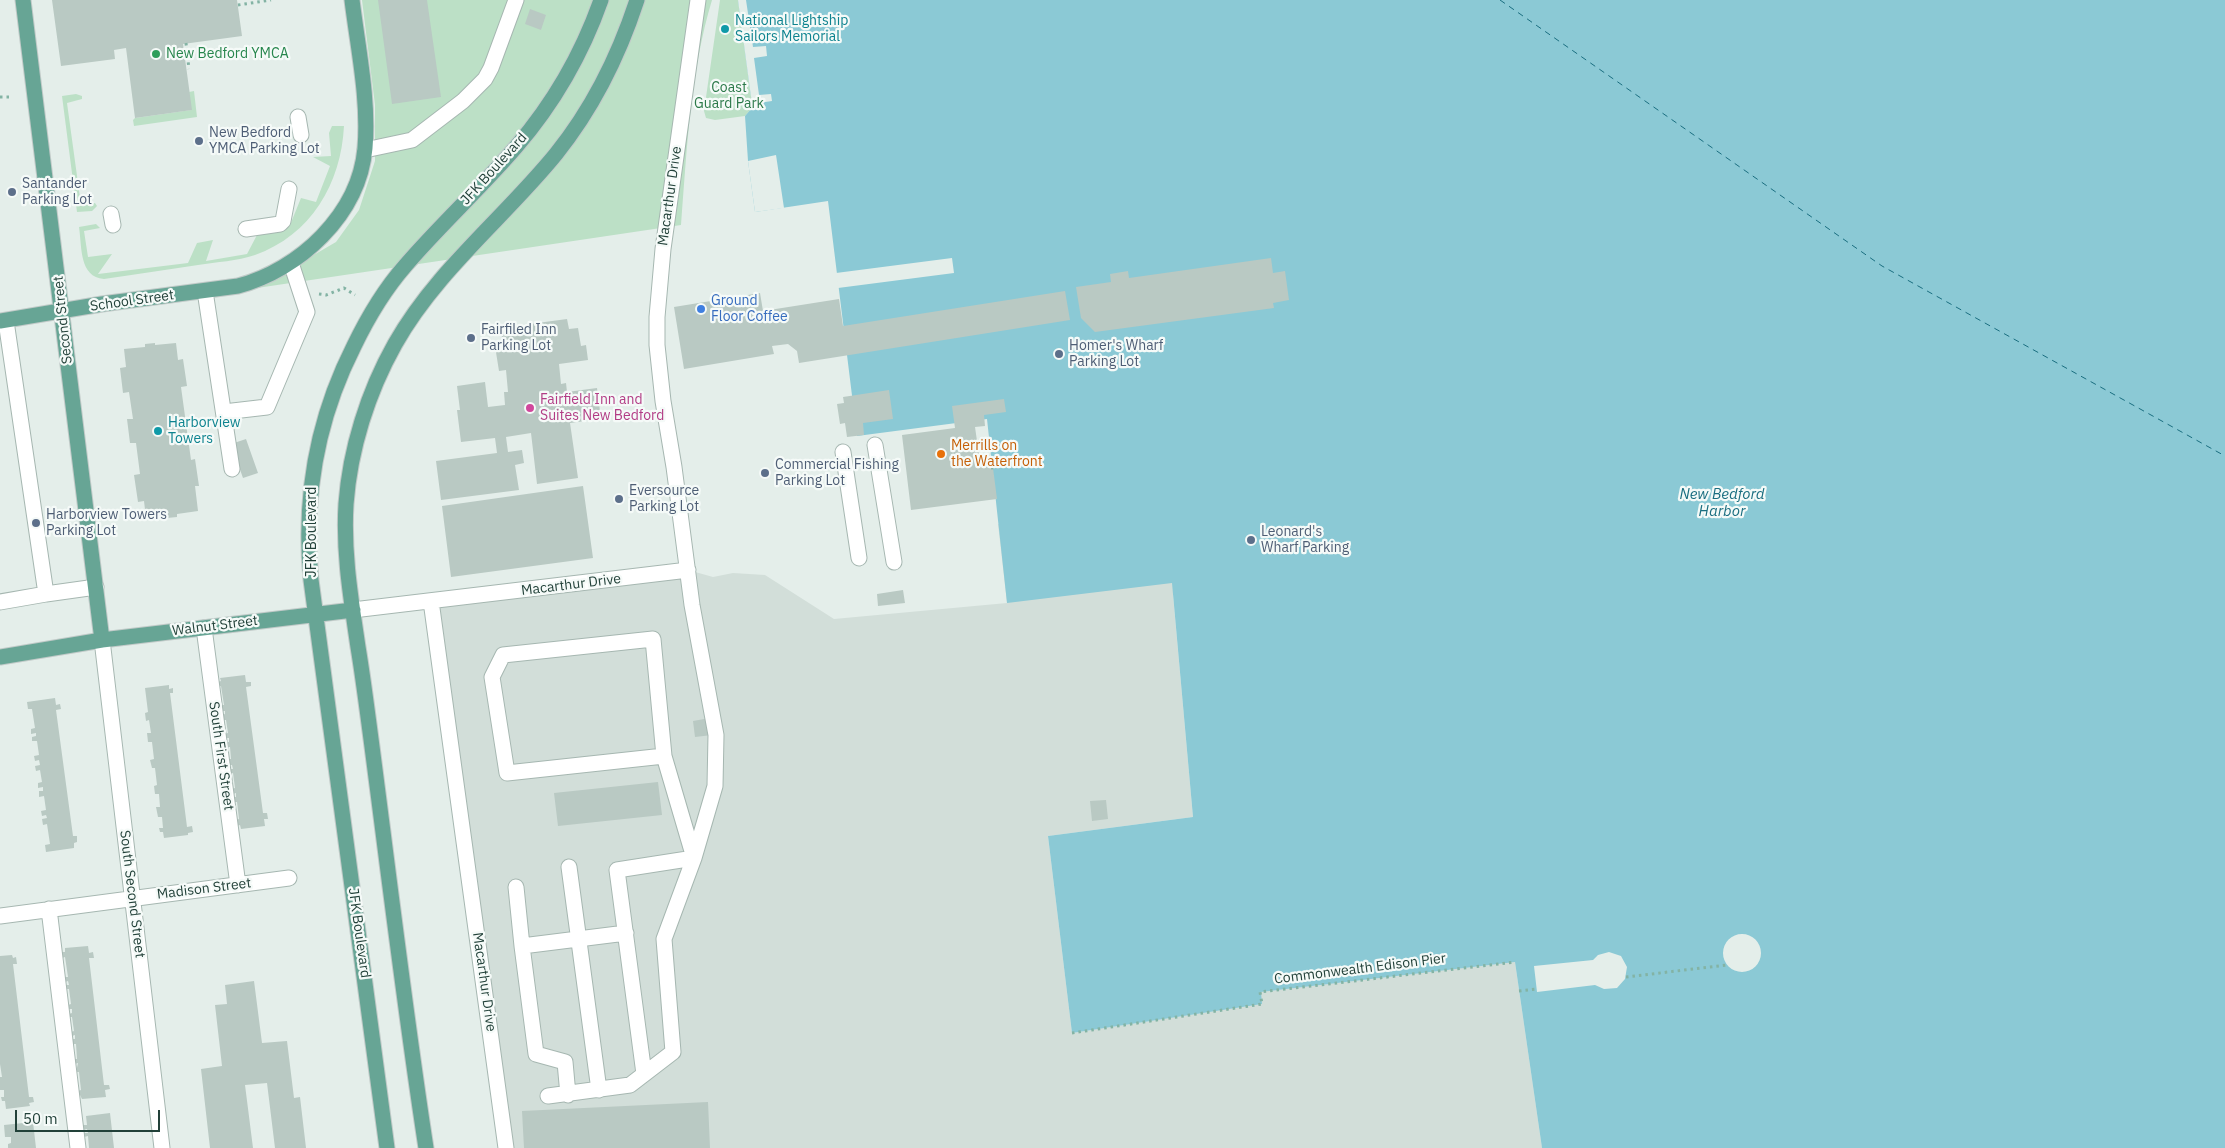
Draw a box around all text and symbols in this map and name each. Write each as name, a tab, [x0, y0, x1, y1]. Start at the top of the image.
place label: National Lightship Sailors Memorial	[735, 13, 848, 46]
marker: National Lightship Sailors Memorial	[719, 23, 731, 35]
place label: New Bedford YMCA	[166, 46, 289, 62]
marker: New Bedford YMCA	[150, 48, 162, 60]
park label: Coast Guard Park	[694, 80, 764, 112]
place label: New Bedford YMCA Parking Lot	[209, 125, 320, 158]
street label: JFK Boulevard	[457, 130, 531, 208]
marker: New Bedford YMCA Parking Lot	[193, 135, 205, 147]
street label: Macarthur Drive	[655, 145, 685, 247]
place label: Santander Parking Lot	[22, 176, 92, 208]
marker: Santander Parking Lot	[6, 186, 18, 198]
street label: Second Street	[50, 275, 76, 365]
street label: School Street	[89, 287, 175, 315]
place label: Ground Floor Coffee	[711, 293, 788, 326]
marker: Ground Floor Coffee	[695, 303, 707, 315]
place label: Fairfiled Inn Parking Lot	[481, 322, 557, 354]
marker: Fairfiled Inn Parking Lot	[465, 332, 477, 344]
place label: Homer's Wharf Parking Lot	[1069, 338, 1163, 371]
marker: Homer's Wharf Parking Lot	[1053, 348, 1065, 360]
place label: Fairfield Inn and Suites New Bedford	[540, 392, 664, 424]
marker: Fairfield Inn and Suites New Bedford	[524, 402, 536, 414]
place label: Harborview Towers	[168, 415, 241, 448]
marker: Harborview Towers	[152, 425, 164, 437]
place label: Merrills on the Waterfront	[951, 438, 1043, 471]
marker: Merrills on the Waterfront	[935, 448, 947, 460]
place label: Commercial Fishing Parking Lot	[775, 457, 899, 490]
marker: Commercial Fishing Parking Lot	[759, 467, 771, 479]
place label: Eversource Parking Lot	[629, 483, 699, 516]
water label: New Bedford Harbor	[1679, 486, 1765, 521]
street label: JFK Boulevard	[304, 487, 320, 577]
marker: Eversource Parking Lot	[613, 493, 625, 505]
place label: Harborview Towers Parking Lot	[46, 507, 167, 540]
marker: Harborview Towers Parking Lot	[30, 517, 42, 529]
place label: Leonard's Wharf Parking	[1261, 524, 1349, 556]
marker: Leonard's Wharf Parking	[1245, 534, 1257, 546]
street label: Macarthur Drive	[520, 571, 622, 599]
street label: Walnut Street	[171, 612, 259, 640]
street label: South First Street	[205, 700, 237, 812]
street label: South Second Street	[116, 829, 148, 959]
street label: Madison Street	[156, 875, 252, 903]
street label: JFK Boulevard	[344, 887, 374, 979]
street label: Macarthur Drive	[469, 931, 499, 1033]
street label: Commonwealth Edison Pier	[1273, 950, 1447, 988]
scale bar	[18, 1100, 162, 1132]
text: 50 m	[23, 1109, 58, 1128]

